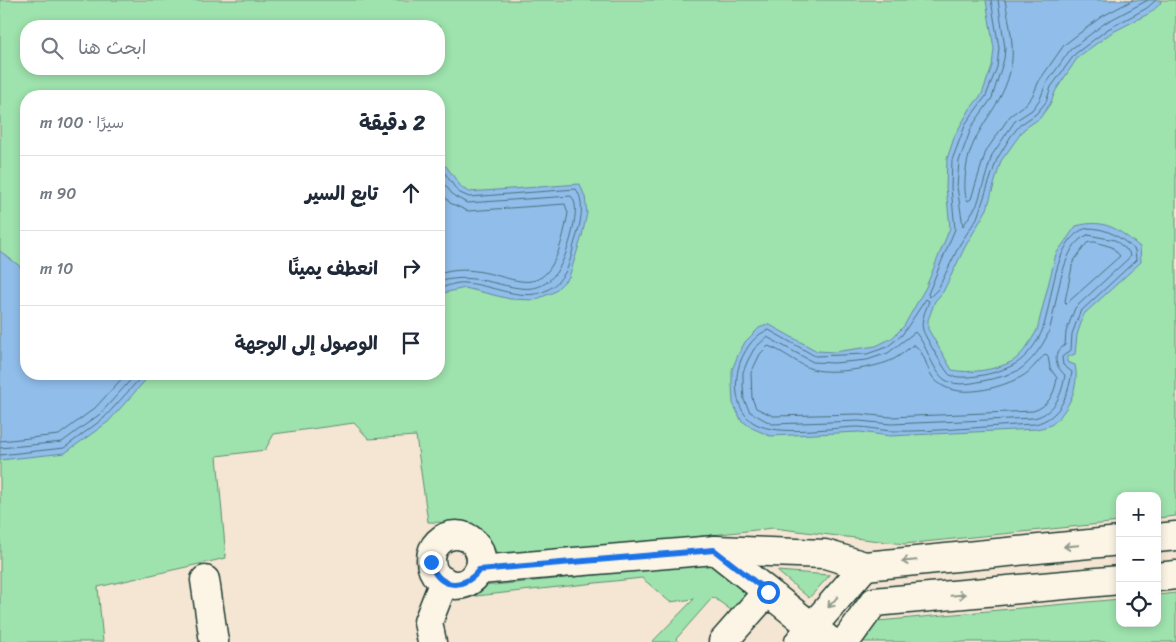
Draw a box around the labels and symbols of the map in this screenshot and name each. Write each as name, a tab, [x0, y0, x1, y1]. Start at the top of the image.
one-way arrow	[1064, 541, 1080, 551]
route end	[420, 551, 443, 574]
one-way arrow	[902, 557, 918, 566]
route start	[757, 581, 780, 604]
one-way arrow	[949, 590, 965, 600]
one-way arrow	[827, 596, 838, 609]

